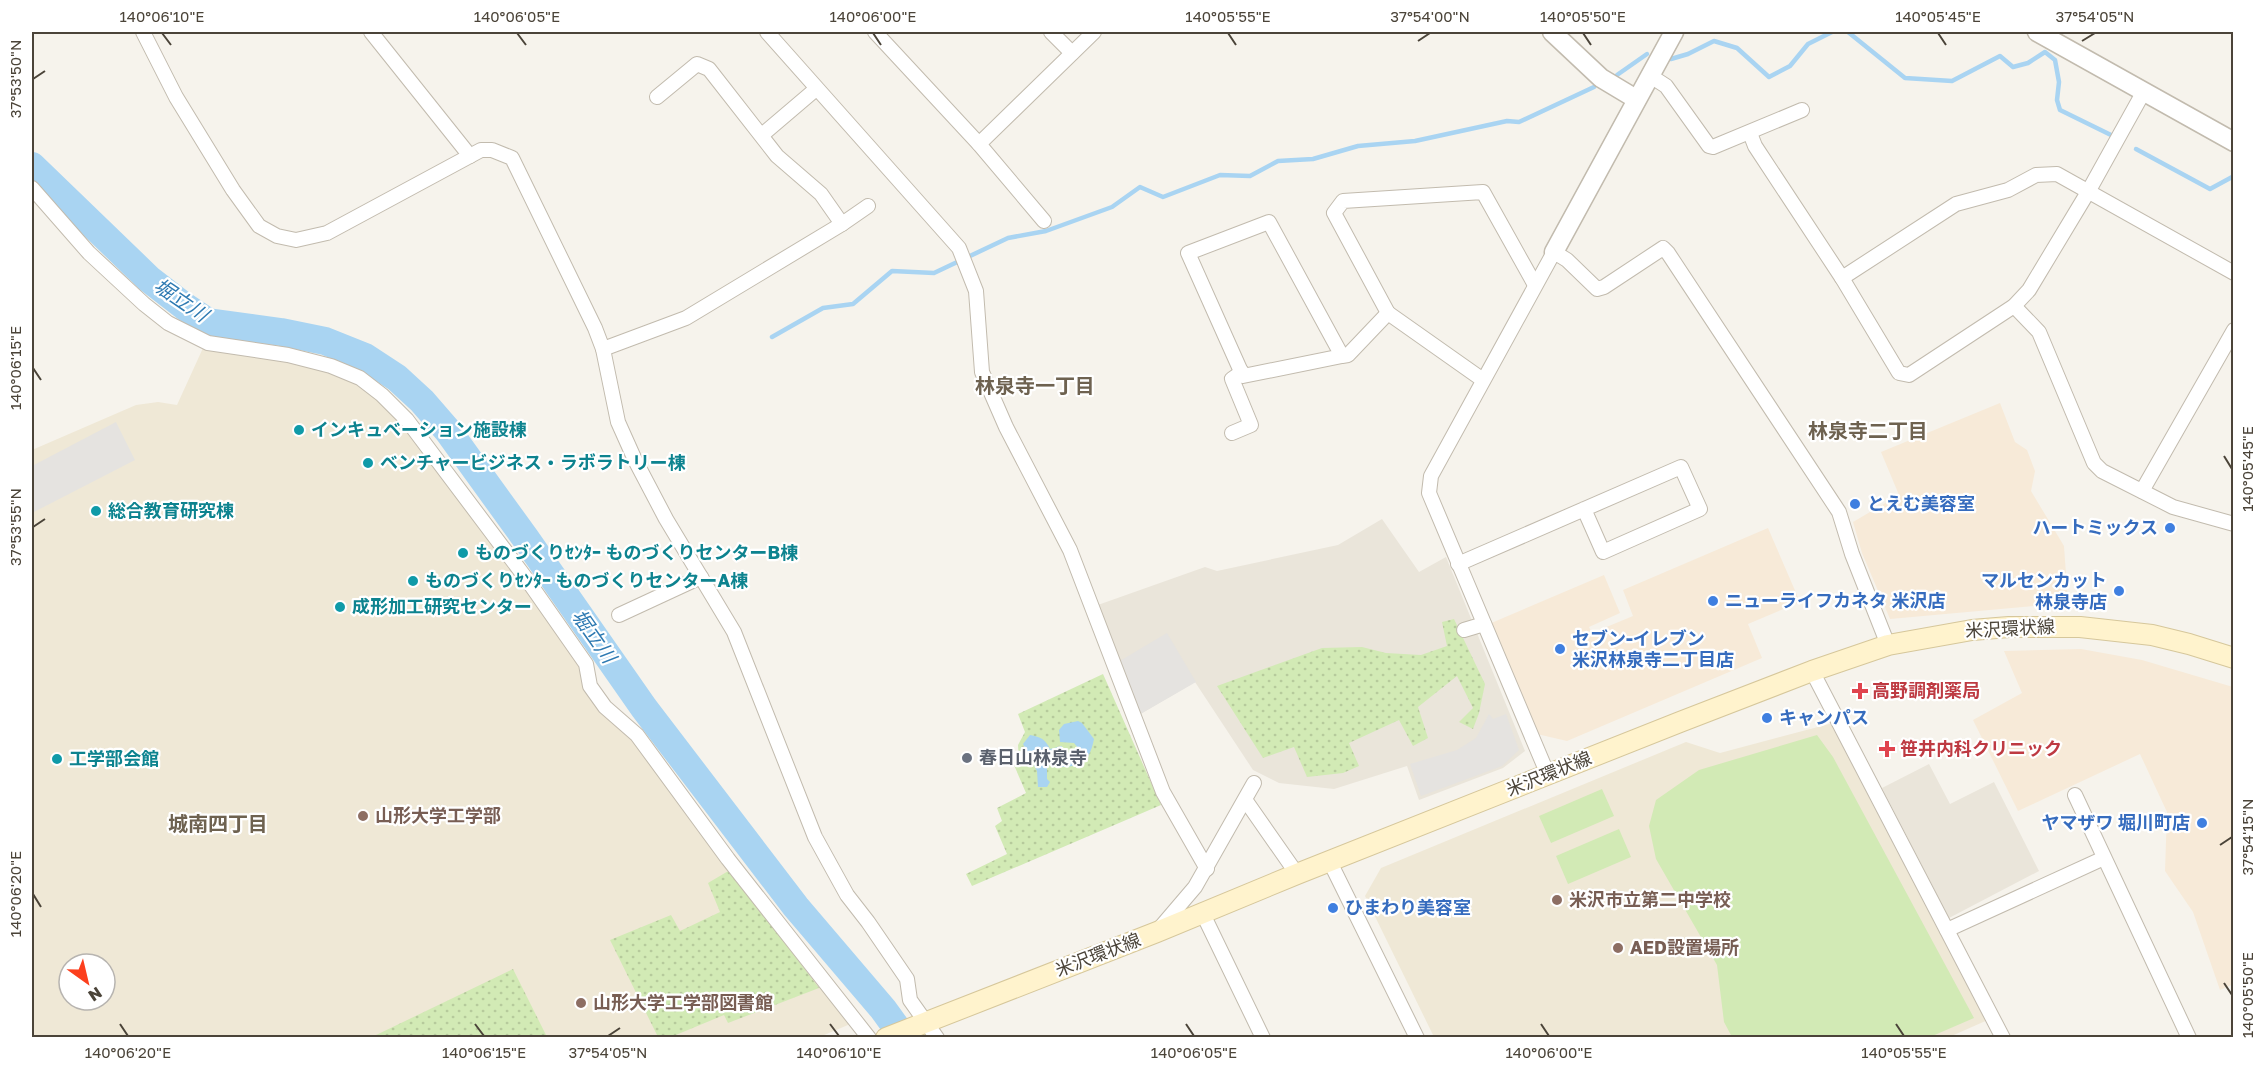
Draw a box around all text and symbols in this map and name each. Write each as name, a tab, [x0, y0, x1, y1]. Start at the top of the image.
text: 140°06'10"E	[120, 7, 204, 25]
text: 140°06'05"E	[474, 7, 560, 25]
text: 140°06'00"E	[830, 7, 916, 25]
text: 140°05'55"E	[1185, 7, 1271, 25]
text: 37°54'00"N	[1390, 7, 1470, 25]
text: 140°05'50"E	[1540, 7, 1626, 25]
text: 140°05'45"E	[1895, 7, 1981, 25]
text: 37°54'05"N	[2056, 7, 2134, 25]
text: 37°53'50"N	[6, 40, 24, 118]
water label: 堀立川	[150, 272, 215, 327]
text: 140°06'15"E	[6, 326, 24, 410]
district label: 林泉寺一丁目	[975, 373, 1095, 397]
place label: インキュベーション施設棟	[311, 418, 527, 440]
district label: 林泉寺二丁目	[1808, 418, 1928, 442]
marker: インキュベーション施設棟	[292, 423, 306, 437]
text: 140°05'45"E	[2238, 426, 2256, 512]
place label: ベンチャービジネス・ラボラトリー棟	[380, 451, 686, 473]
marker: ベンチャービジネス・ラボラトリー棟	[361, 456, 375, 470]
text: 37°53'55"N	[6, 488, 24, 566]
place label: とえむ美容室	[1867, 492, 1975, 514]
marker: とえむ美容室	[1848, 497, 1862, 511]
place label: 総合教育研究棟	[108, 499, 234, 521]
marker: 総合教育研究棟	[89, 504, 103, 518]
place label: ハートミックス	[2033, 516, 2158, 538]
marker: ハートミックス	[2163, 521, 2177, 535]
place label: ものづくりｾﾝﾀｰ ものづくりセンターB棟	[475, 541, 798, 563]
marker: ものづくりｾﾝﾀｰ ものづくりセンターB棟	[456, 546, 470, 560]
place label: ものづくりｾﾝﾀｰ ものづくりセンターA棟	[425, 569, 748, 591]
place label: マルセンカット 林泉寺店	[1981, 569, 2107, 612]
marker: ものづくりｾﾝﾀｰ ものづくりセンターA棟	[406, 574, 420, 588]
marker: マルセンカット 林泉寺店	[2112, 584, 2126, 598]
place label: ニューライフカネタ 米沢店	[1725, 589, 1946, 611]
marker: ニューライフカネタ 米沢店	[1706, 594, 1720, 608]
place label: 成形加工研究センター	[352, 595, 532, 617]
marker: 成形加工研究センター	[333, 600, 347, 614]
water label: 堀立川	[568, 604, 623, 669]
street label: 米沢環状線	[1964, 615, 2055, 641]
place label: セブン-イレブン 米沢林泉寺二丁目店	[1572, 627, 1734, 670]
marker: セブン-イレブン 米沢林泉寺二丁目店	[1553, 642, 1567, 656]
place label: 高野調剤薬局	[1872, 679, 1980, 701]
marker: 高野調剤薬局	[1853, 684, 1867, 698]
place label: キャンパス	[1779, 706, 1869, 728]
marker: キャンパス	[1760, 711, 1774, 725]
place label: 笹井内科クリニック	[1900, 737, 2062, 759]
marker: 笹井内科クリニック	[1878, 740, 1896, 758]
place label: 春日山林泉寺	[979, 746, 1087, 768]
street label: 米沢環状線	[1503, 746, 1594, 800]
place label: 工学部会館	[69, 747, 159, 769]
marker: 春日山林泉寺	[960, 751, 974, 765]
marker: 工学部会館	[50, 752, 64, 766]
text: 37°54'15"N	[2238, 799, 2256, 875]
place label: 山形大学工学部	[375, 804, 501, 826]
marker: 山形大学工学部	[356, 809, 370, 823]
district label: 城南四丁目	[168, 811, 268, 835]
place label: ヤマザワ 堀川町店	[2042, 811, 2190, 833]
marker: ヤマザワ 堀川町店	[2195, 816, 2209, 830]
text: 140°06'20"E	[6, 851, 24, 937]
place label: 米沢市立第二中学校	[1569, 888, 1731, 910]
marker: 米沢市立第二中学校	[1550, 893, 1564, 907]
place label: ひまわり美容室	[1345, 896, 1471, 918]
marker: ひまわり美容室	[1326, 901, 1340, 915]
street label: 米沢環状線	[1052, 928, 1144, 980]
place label: AED設置場所	[1630, 936, 1739, 958]
marker: AED設置場所	[1611, 941, 1625, 955]
north arrow	[57, 952, 117, 1012]
text: 140°05'50"E	[2238, 952, 2256, 1038]
text: N	[85, 983, 106, 1006]
place label: 山形大学工学部図書館	[593, 991, 773, 1013]
marker: 山形大学工学部図書館	[574, 996, 588, 1010]
text: 140°06'20"E	[85, 1043, 171, 1061]
text: 140°06'15"E	[442, 1043, 526, 1061]
text: 37°54'05"N	[569, 1043, 647, 1061]
text: 140°06'10"E	[797, 1043, 881, 1061]
text: 140°06'05"E	[1151, 1043, 1237, 1061]
text: 140°06'00"E	[1506, 1043, 1592, 1061]
text: 140°05'55"E	[1861, 1043, 1947, 1061]

